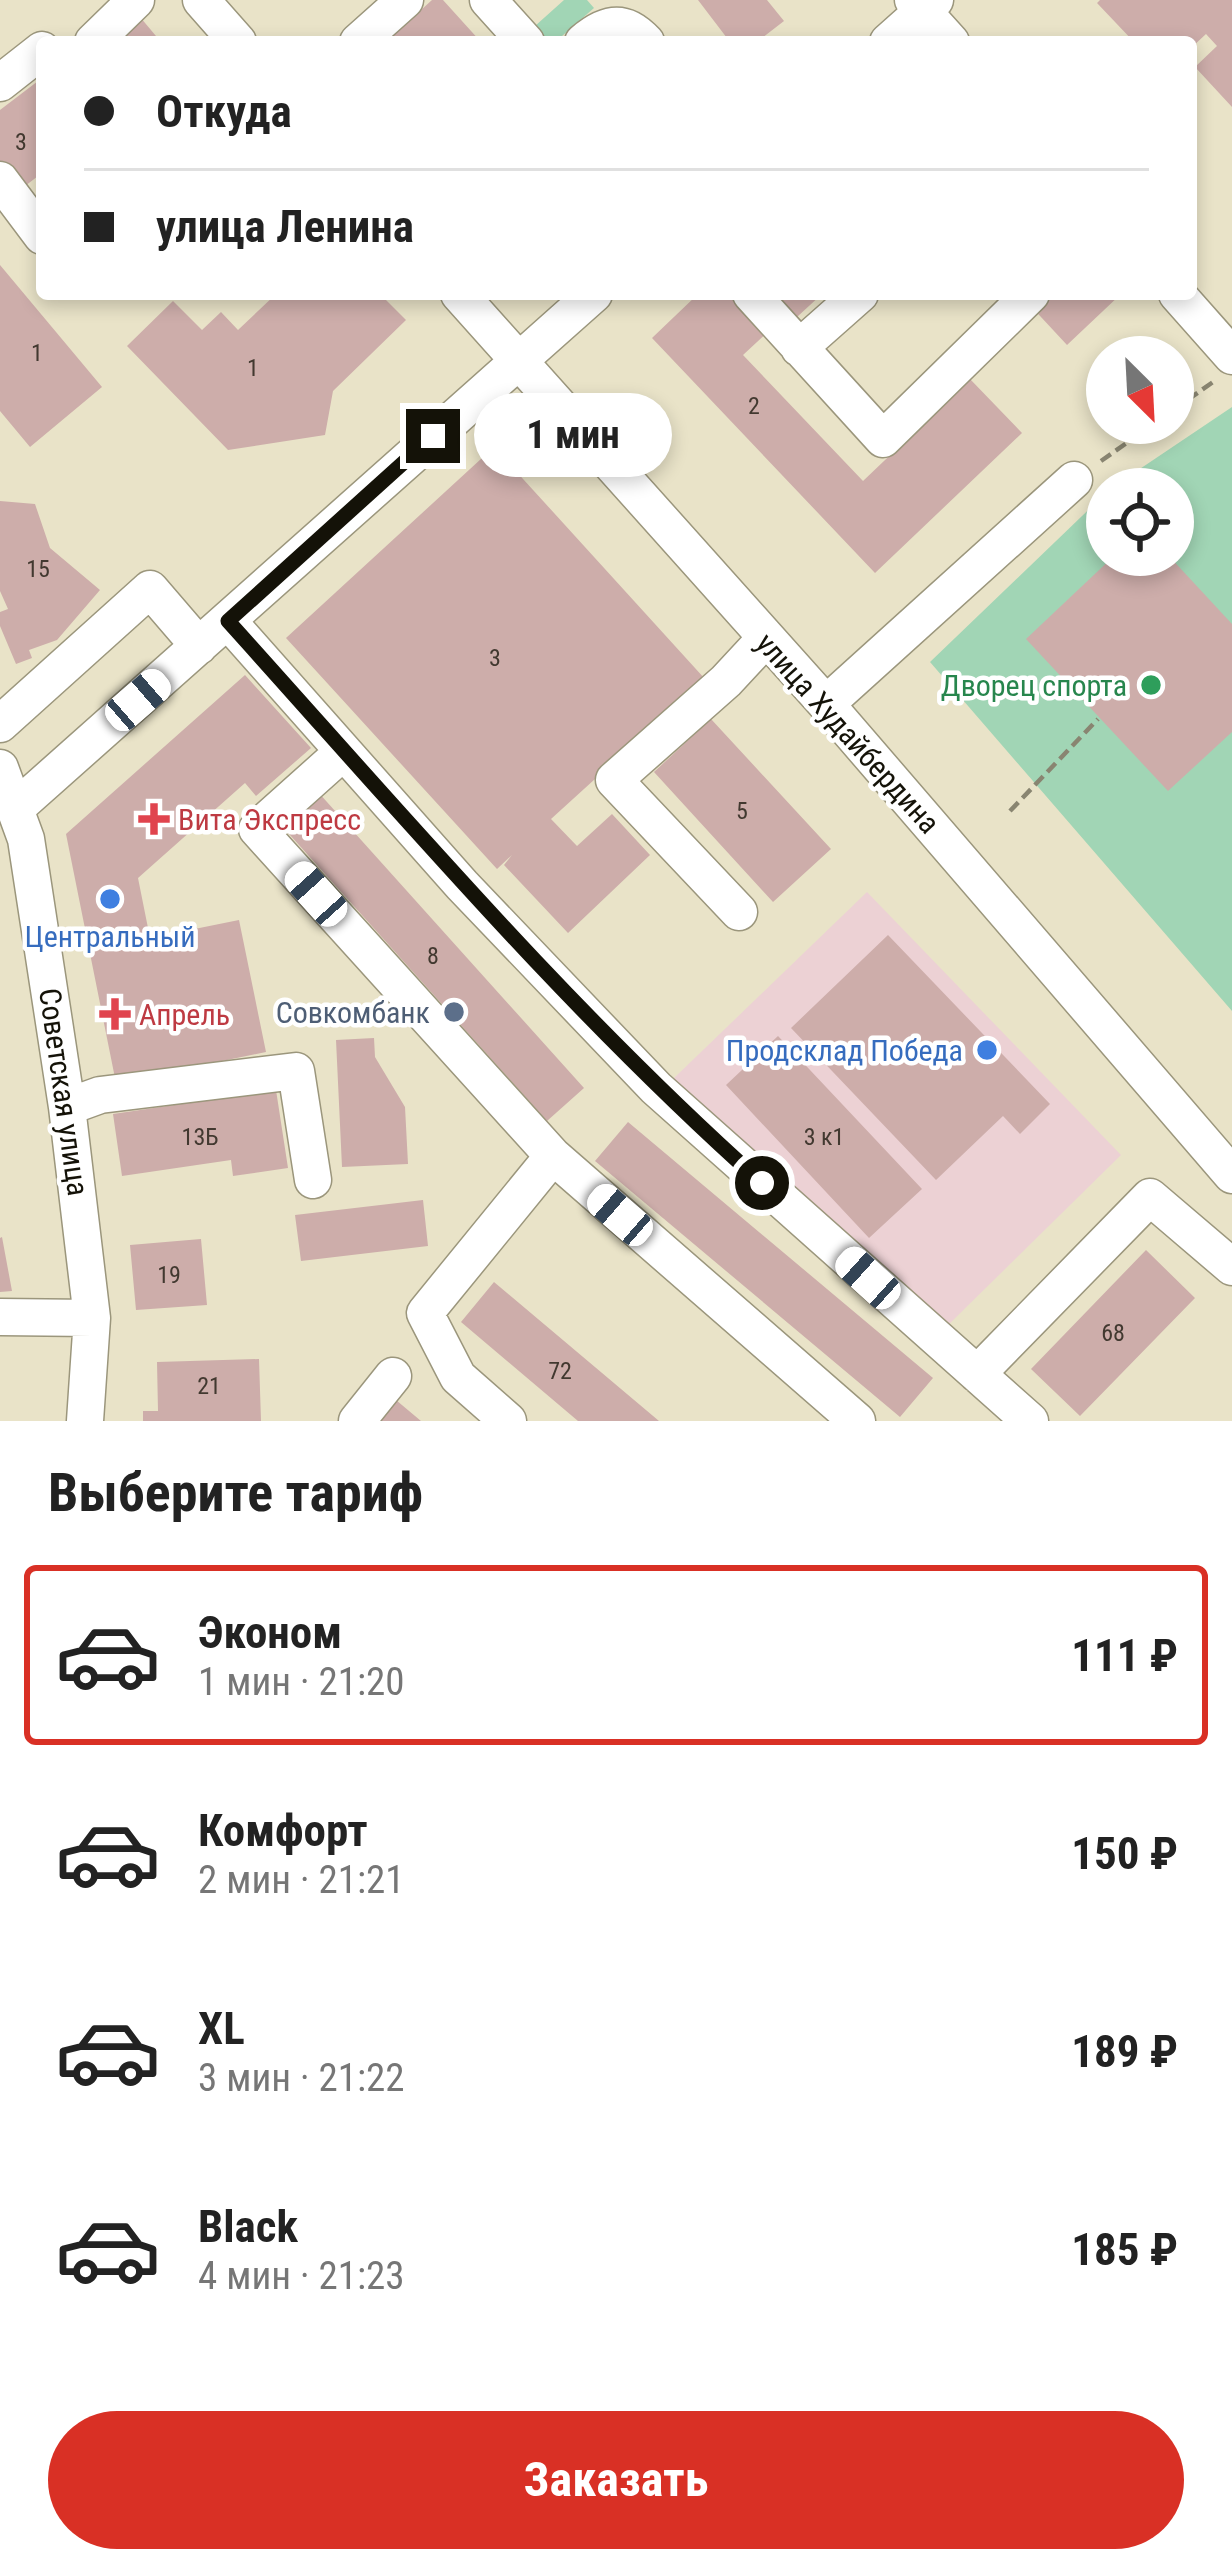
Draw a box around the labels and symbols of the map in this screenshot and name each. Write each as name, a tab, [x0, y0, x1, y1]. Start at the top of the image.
house number: 3	[15, 128, 27, 156]
north arrow	[1086, 336, 1194, 444]
house number: 1	[31, 339, 43, 367]
house number: 1	[247, 354, 259, 382]
house number: 2	[748, 392, 760, 420]
callout: 1 мин	[475, 394, 673, 478]
route end	[406, 409, 460, 463]
house number: 15	[26, 555, 50, 583]
street label: улица Худайбердина	[749, 626, 947, 840]
house number: 3	[489, 644, 501, 672]
car	[99, 663, 177, 737]
place label: Дворец спорта	[941, 668, 1127, 703]
marker: Дворец спорта	[1138, 672, 1164, 698]
house number: 5	[736, 797, 748, 825]
place label: Вита Экспресс	[178, 802, 361, 837]
marker: Вита Экспресс	[141, 806, 167, 832]
car	[279, 855, 353, 933]
marker: Центральный	[97, 886, 123, 912]
place label: Центральный	[24, 919, 196, 954]
house number: 8	[427, 942, 439, 970]
street label: Советская улица	[32, 986, 96, 1198]
place label: Совкомбанк	[276, 995, 430, 1030]
place label: Апрель	[139, 997, 230, 1032]
marker: Совкомбанк	[441, 999, 467, 1025]
marker: Апрель	[102, 1001, 128, 1027]
place label: Продсклад Победа	[726, 1033, 963, 1068]
marker: Продсклад Победа	[974, 1037, 1000, 1063]
house number: 13Б	[182, 1123, 218, 1151]
house number: 3 к1	[804, 1123, 844, 1151]
route start	[735, 1156, 789, 1210]
car	[581, 1178, 659, 1252]
car	[829, 1241, 907, 1315]
house number: 19	[157, 1261, 181, 1289]
house number: 68	[1101, 1319, 1125, 1347]
house number: 72	[548, 1357, 572, 1385]
house number: 21	[197, 1372, 221, 1400]

